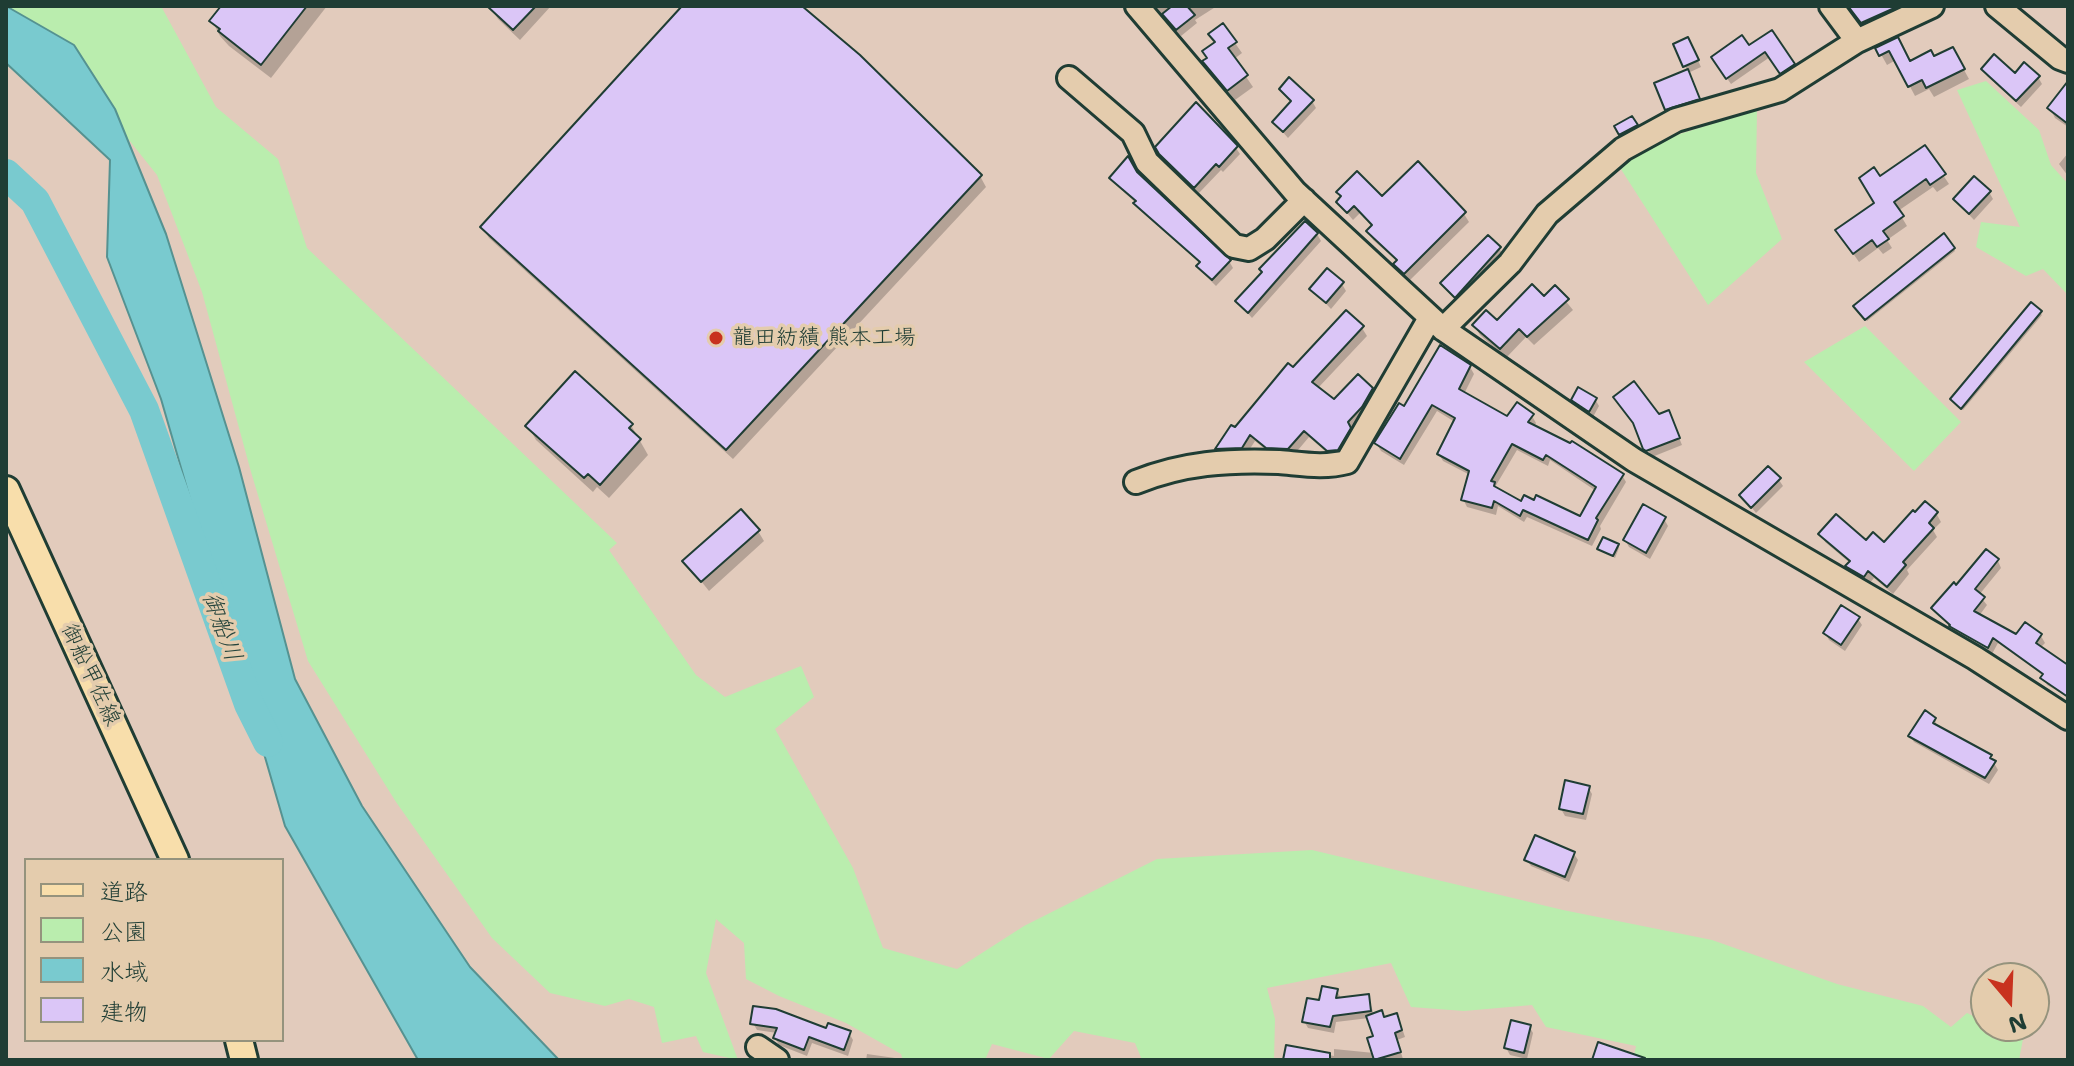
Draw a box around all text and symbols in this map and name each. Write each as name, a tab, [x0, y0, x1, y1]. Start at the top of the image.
place label: 龍田紡績 熊本工場	[732, 325, 916, 351]
marker: 龍田紡績 熊本工場	[707, 329, 725, 347]
water label: 御船川	[195, 588, 247, 666]
street label: 御船甲佐線	[55, 620, 125, 730]
legend	[24, 858, 284, 1042]
text: 道路	[100, 876, 148, 908]
text: 公園	[100, 916, 148, 948]
text: 水域	[100, 956, 148, 988]
north arrow	[1970, 962, 2050, 1042]
text: 建物	[100, 996, 148, 1028]
text: N	[2004, 1007, 2030, 1040]

